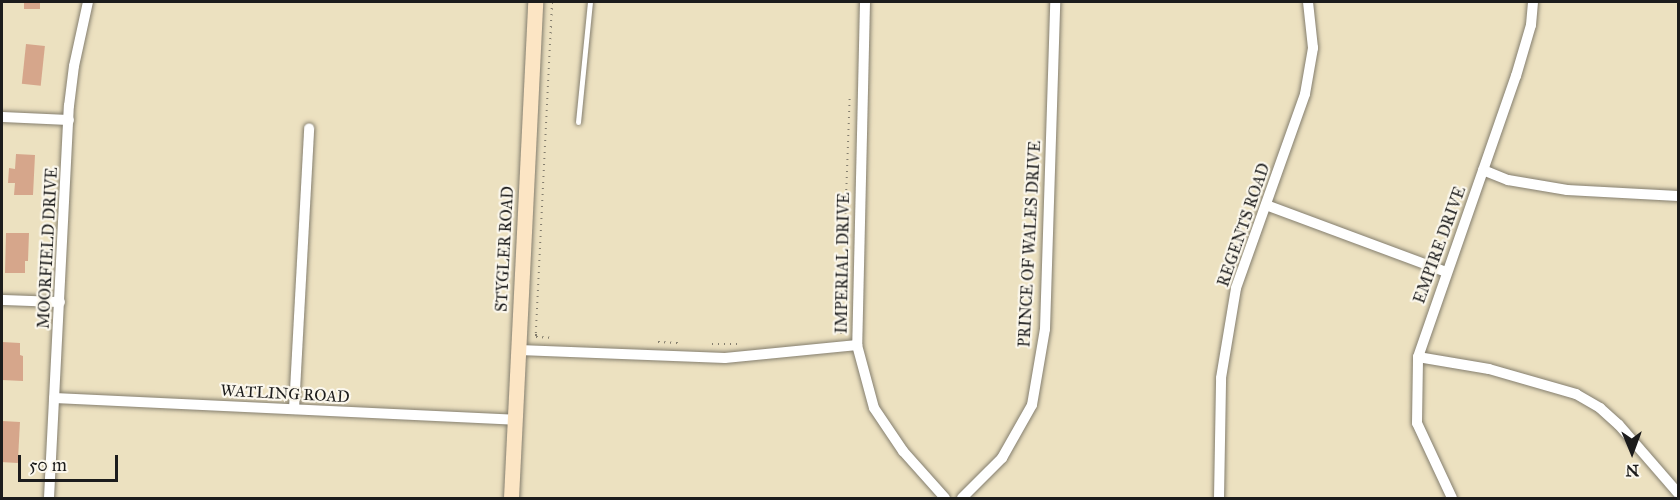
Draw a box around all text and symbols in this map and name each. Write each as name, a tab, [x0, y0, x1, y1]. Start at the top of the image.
street label: PRINCE OF WALES DRIVE	[1015, 140, 1045, 348]
street label: REGENTS ROAD	[1214, 161, 1274, 289]
street label: MOORFIELD DRIVE	[34, 167, 62, 329]
street label: EMPIRE DRIVE	[1410, 184, 1470, 306]
street label: STYGLER ROAD	[492, 186, 518, 312]
street label: IMPERIAL DRIVE	[832, 192, 854, 334]
street label: WATLING ROAD	[220, 381, 350, 407]
north arrow	[1602, 422, 1662, 482]
scale bar	[21, 443, 122, 481]
text: 50 m	[29, 454, 67, 476]
text: N	[1625, 461, 1639, 480]

